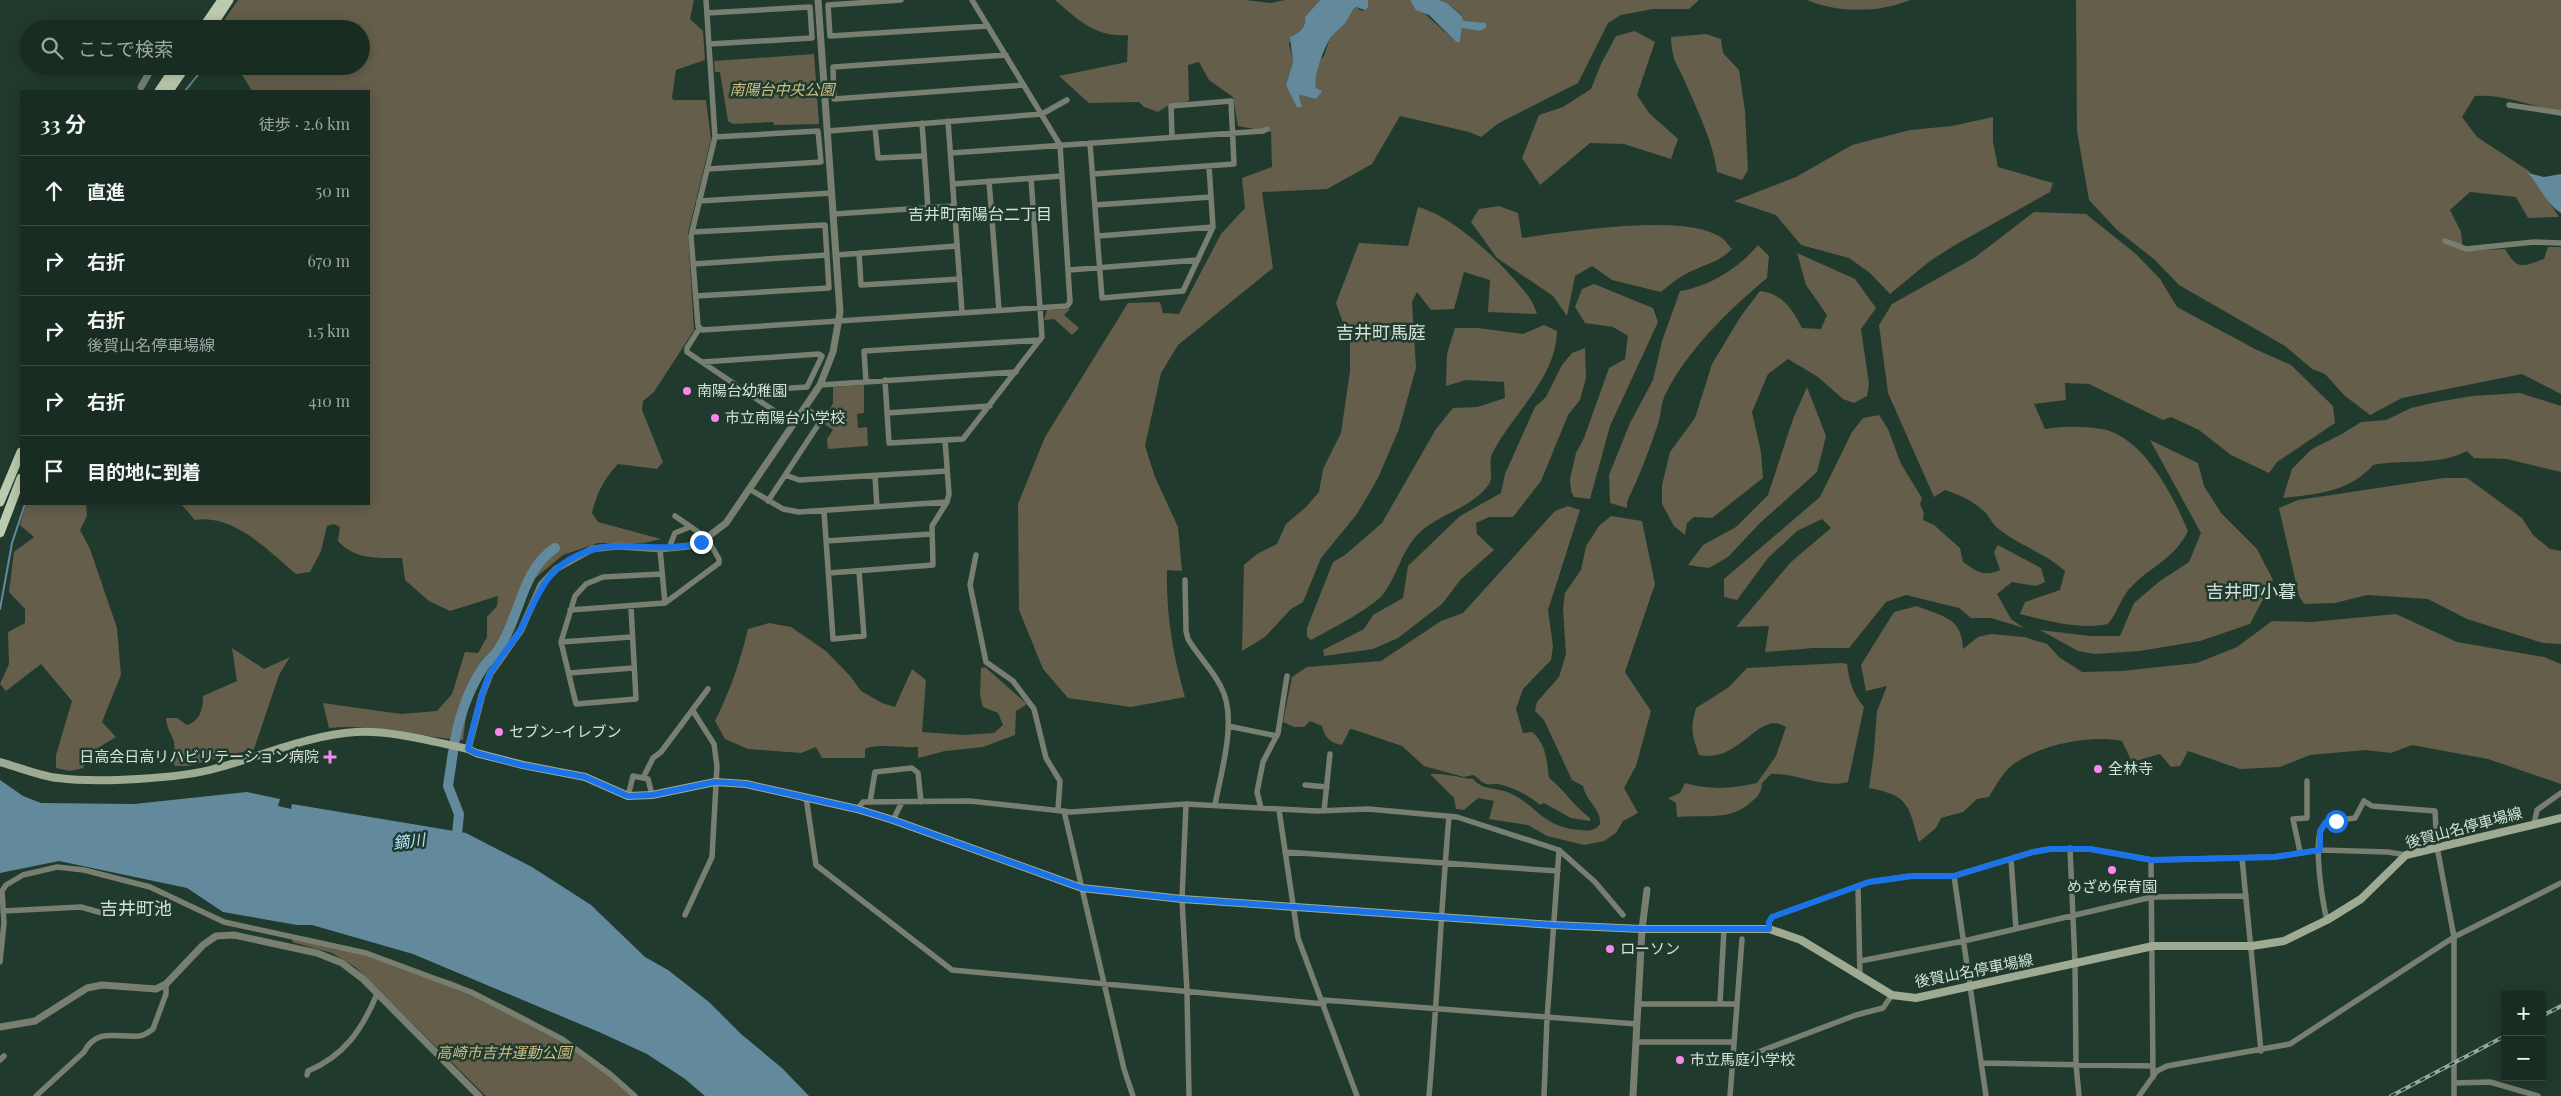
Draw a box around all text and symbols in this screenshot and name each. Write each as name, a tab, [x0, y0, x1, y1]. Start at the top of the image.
search box	[20, 20, 370, 75]
icon: search	[38, 34, 66, 62]
text: ここで検索	[78, 35, 173, 61]
park label: 南陽台中央公園	[729, 79, 836, 99]
text: 33 分	[40, 109, 86, 137]
text: 徒歩 · 2.6 km	[259, 113, 350, 134]
icon: ahead	[40, 177, 68, 205]
text: 直進	[87, 178, 125, 204]
text: 50 m	[316, 180, 350, 201]
district label: 吉井町南陽台二丁目	[908, 203, 1052, 224]
icon: right	[40, 247, 68, 275]
text: 右折	[87, 248, 125, 274]
text: 670 m	[307, 250, 350, 271]
text: 右折	[87, 306, 125, 332]
icon: right	[40, 317, 68, 345]
text: 1.5 km	[307, 320, 350, 341]
district label: 吉井町馬庭	[1336, 320, 1426, 344]
text: 後賀山名停車場線	[87, 334, 215, 355]
place label: 南陽台幼稚園	[697, 380, 787, 400]
marker: 南陽台幼稚園	[681, 385, 693, 397]
icon: right	[40, 387, 68, 415]
text: 右折	[87, 388, 125, 414]
text: 410 m	[308, 390, 350, 411]
place label: 市立南陽台小学校	[725, 407, 845, 427]
marker: 市立南陽台小学校	[709, 412, 721, 424]
icon: arrive	[40, 457, 68, 485]
text: 目的地に到着	[87, 458, 201, 484]
route end	[690, 531, 713, 554]
district label: 吉井町小暮	[2206, 579, 2296, 603]
place label: セブン-イレブン	[509, 721, 622, 741]
marker: セブン-イレブン	[493, 726, 505, 738]
place label: 日高会日高リハビリテーション病院	[79, 746, 319, 766]
marker: 日高会日高リハビリテーション病院	[323, 750, 337, 764]
place label: 全林寺	[2108, 758, 2153, 778]
marker: 全林寺	[2092, 763, 2104, 775]
street label: 後賀山名停車場線	[2403, 802, 2524, 852]
route start	[2325, 810, 2348, 833]
water label: 鏑川	[392, 828, 428, 853]
marker: めざめ保育園	[2106, 864, 2118, 876]
place label: めざめ保育園	[2067, 876, 2157, 896]
district label: 吉井町池	[100, 896, 172, 920]
place label: ローソン	[1620, 938, 1680, 958]
marker: ローソン	[1604, 943, 1616, 955]
street label: 後賀山名停車場線	[1913, 949, 2035, 991]
map controls	[2501, 991, 2546, 1081]
button: +	[2501, 991, 2546, 1036]
button: −	[2501, 1036, 2546, 1081]
park label: 高崎市吉井運動公園	[436, 1042, 573, 1062]
place label: 市立馬庭小学校	[1690, 1049, 1795, 1069]
marker: 市立馬庭小学校	[1674, 1054, 1686, 1066]

